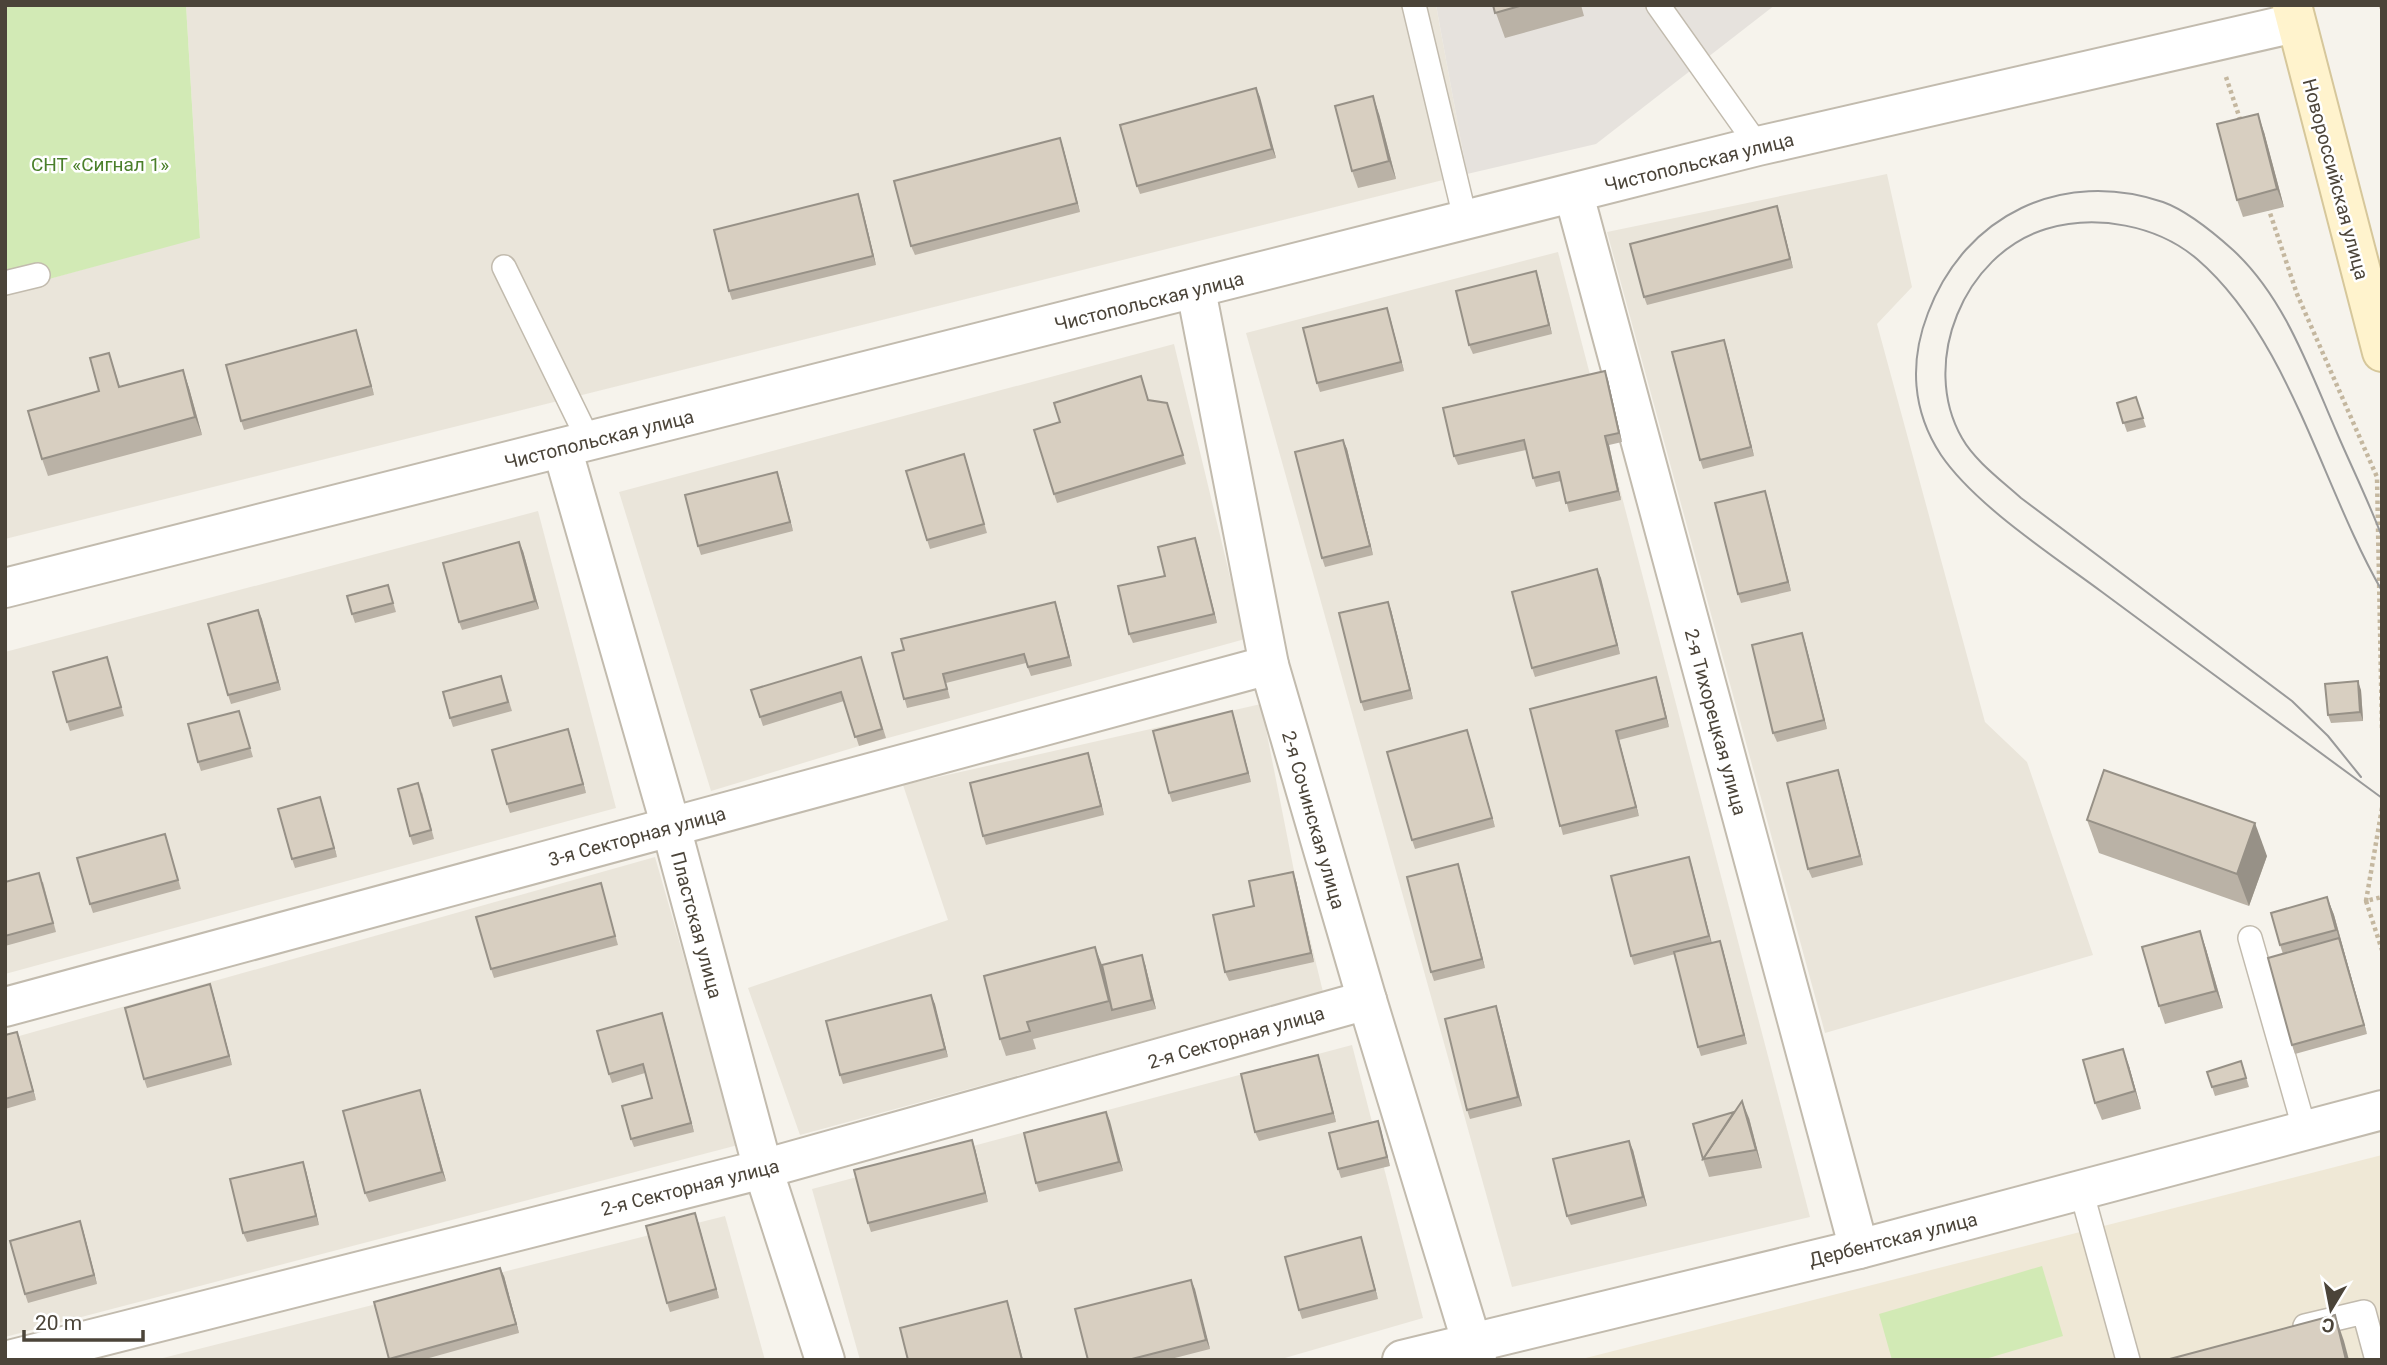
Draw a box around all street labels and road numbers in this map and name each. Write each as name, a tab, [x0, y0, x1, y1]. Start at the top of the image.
street label: Новороссийская улица	[2298, 76, 2373, 282]
street label: Чистопольская улица	[1602, 128, 1796, 197]
street label: Чистопольская улица	[1052, 267, 1246, 336]
street label: Чистопольская улица	[502, 405, 696, 474]
street label: 2-я Тихорецкая улица	[1680, 626, 1751, 818]
street label: 2-я Сочинская улица	[1277, 728, 1350, 912]
street label: 3-я Секторная улица	[546, 802, 728, 871]
street label: Пластская улица	[666, 849, 727, 1001]
street label: 2-я Секторная улица	[1145, 1001, 1327, 1074]
street label: 2-я Секторная улица	[599, 1154, 782, 1221]
street label: Дербентская улица	[1806, 1207, 1980, 1272]

